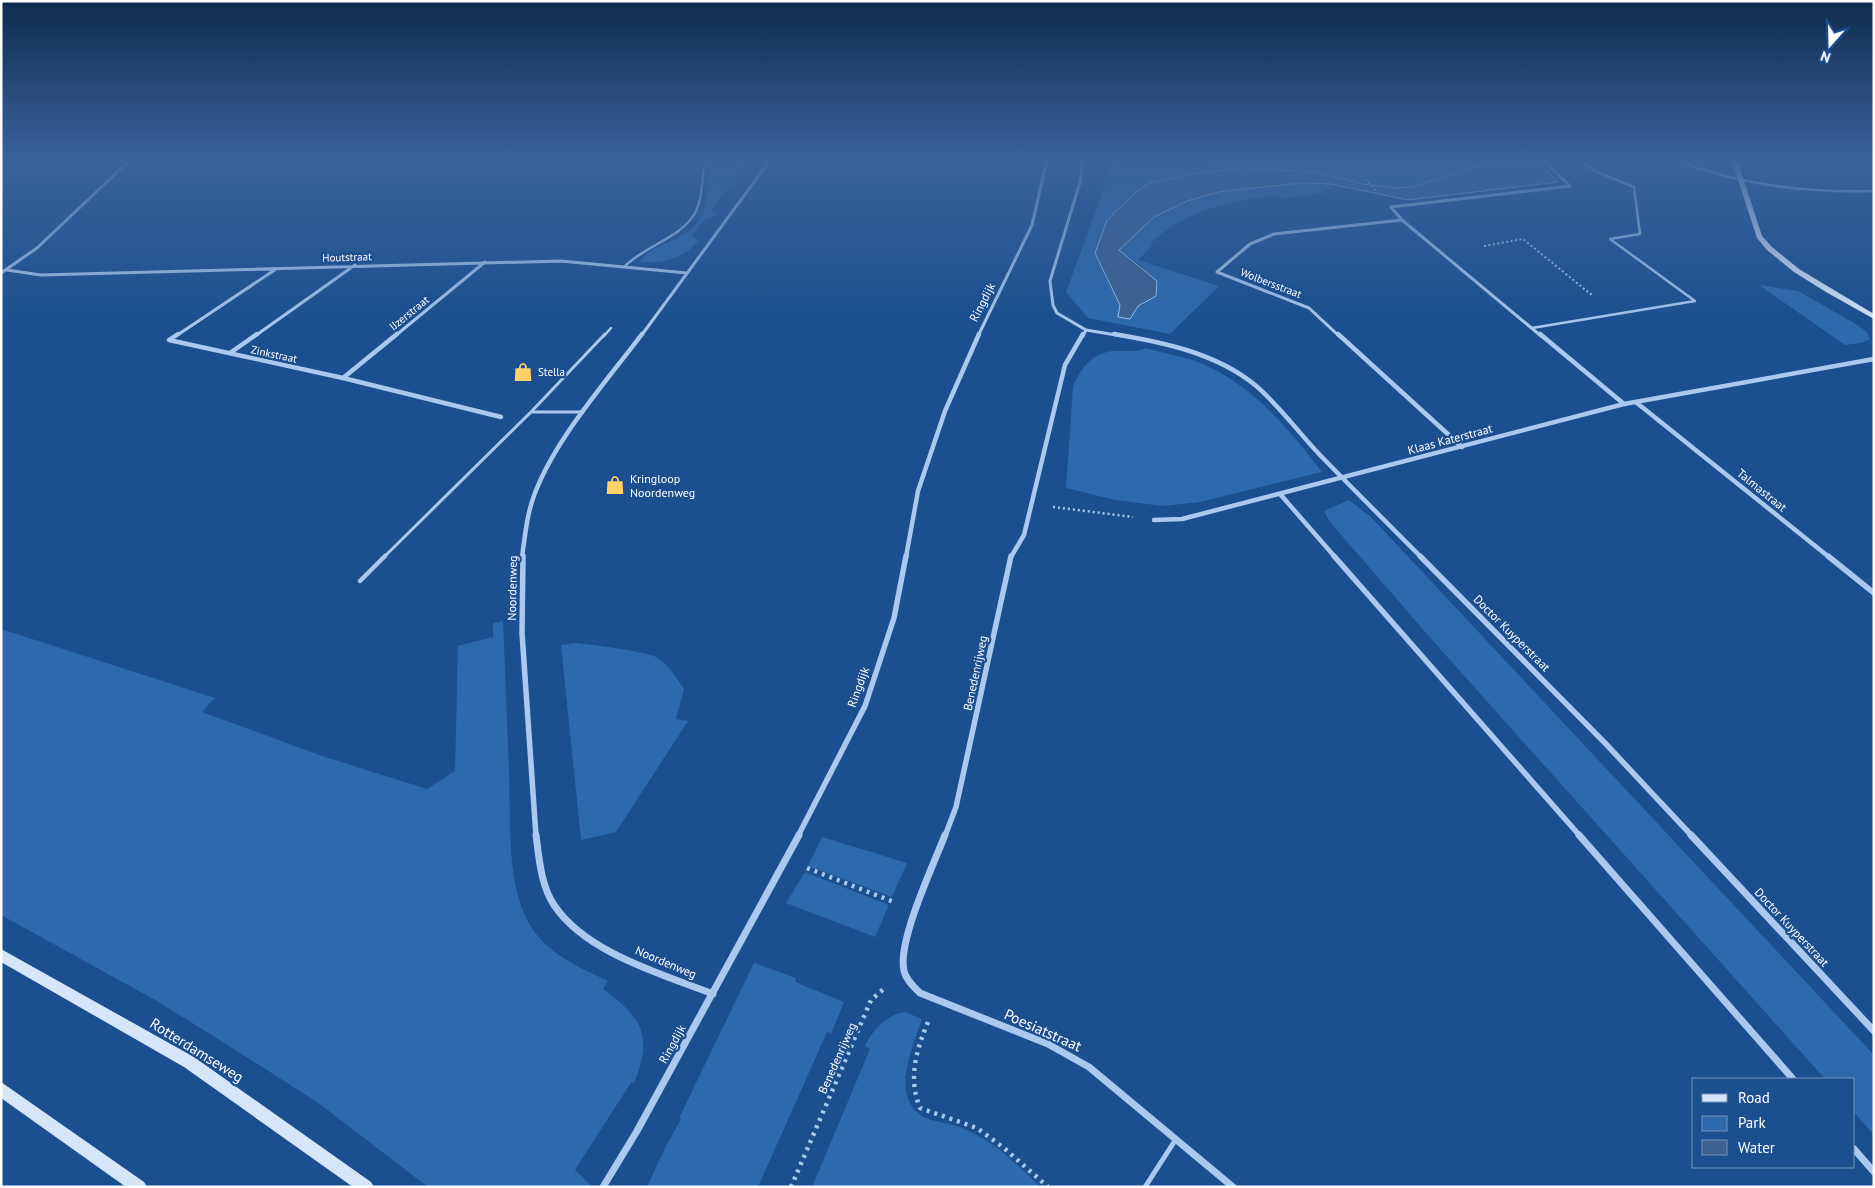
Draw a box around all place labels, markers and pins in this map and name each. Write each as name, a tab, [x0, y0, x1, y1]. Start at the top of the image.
shop icon: Stella	[512, 361, 534, 383]
place label: Stella	[538, 365, 565, 379]
place label: Kringloop Noordenweg	[630, 471, 695, 500]
shop icon: Kringloop Noordenweg	[604, 474, 626, 496]

